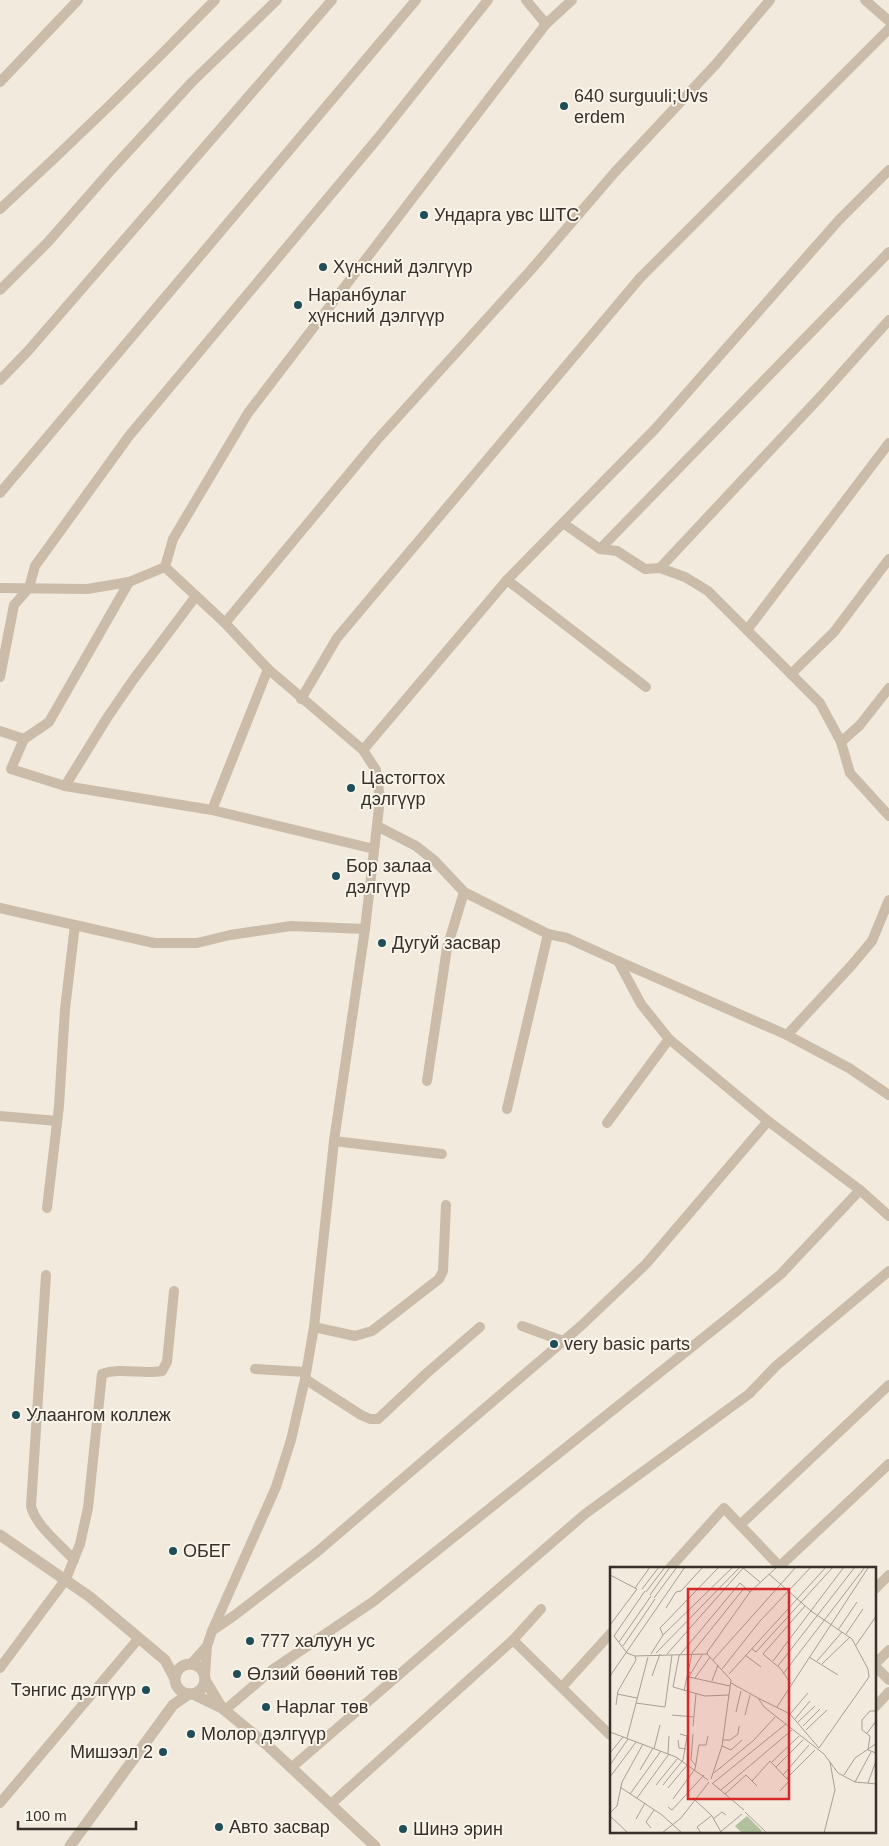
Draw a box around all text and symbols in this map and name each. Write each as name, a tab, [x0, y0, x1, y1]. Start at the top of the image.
place label: 640 surguuli;Uvs erdem	[574, 86, 708, 127]
marker: 640 surguuli;Uvs erdem	[558, 100, 570, 112]
place label: Ундарга увс ШТС	[434, 205, 579, 225]
marker: Ундарга увс ШТС	[418, 209, 430, 221]
place label: Хүнсний дэлгүүр	[333, 257, 473, 277]
marker: Хүнсний дэлгүүр	[317, 261, 329, 273]
place label: Наранбулаг хүнсний дэлгүүр	[308, 285, 445, 326]
marker: Наранбулаг хүнсний дэлгүүр	[292, 299, 304, 311]
place label: Цастогтох дэлгүүр	[361, 768, 445, 809]
marker: Цастогтох дэлгүүр	[345, 782, 357, 794]
place label: Бор залаа дэлгүүр	[346, 856, 433, 897]
marker: Бор залаа дэлгүүр	[330, 870, 342, 882]
place label: Дугуй засвар	[392, 933, 501, 953]
marker: Дугуй засвар	[376, 937, 388, 949]
place label: very basic parts	[564, 1334, 690, 1354]
marker: very basic parts	[548, 1338, 560, 1350]
place label: Улаангом коллеж	[26, 1405, 171, 1425]
marker: Улаангом коллеж	[10, 1409, 22, 1421]
place label: ОБЕГ	[183, 1541, 231, 1561]
marker: ОБЕГ	[167, 1545, 179, 1557]
inset map	[610, 1567, 876, 1834]
place label: 777 халуун ус	[260, 1631, 375, 1651]
marker: 777 халуун ус	[244, 1635, 256, 1647]
place label: Өлзий бөөний төв	[247, 1664, 398, 1684]
marker: Өлзий бөөний төв	[231, 1668, 243, 1680]
place label: Тэнгис дэлгүүр	[11, 1680, 136, 1700]
marker: Тэнгис дэлгүүр	[140, 1684, 152, 1696]
place label: Нарлаг төв	[276, 1697, 368, 1717]
marker: Нарлаг төв	[260, 1701, 272, 1713]
place label: Молор дэлгүүр	[201, 1724, 326, 1744]
marker: Молор дэлгүүр	[185, 1728, 197, 1740]
place label: Мишээл 2	[70, 1742, 153, 1762]
marker: Мишээл 2	[157, 1746, 169, 1758]
scale bar	[18, 1798, 135, 1830]
text: 100 m	[25, 1807, 67, 1824]
place label: Авто засвар	[229, 1817, 330, 1837]
place label: Шинэ эрин	[413, 1819, 503, 1839]
marker: Авто засвар	[213, 1821, 225, 1833]
marker: Шинэ эрин	[397, 1823, 409, 1835]

